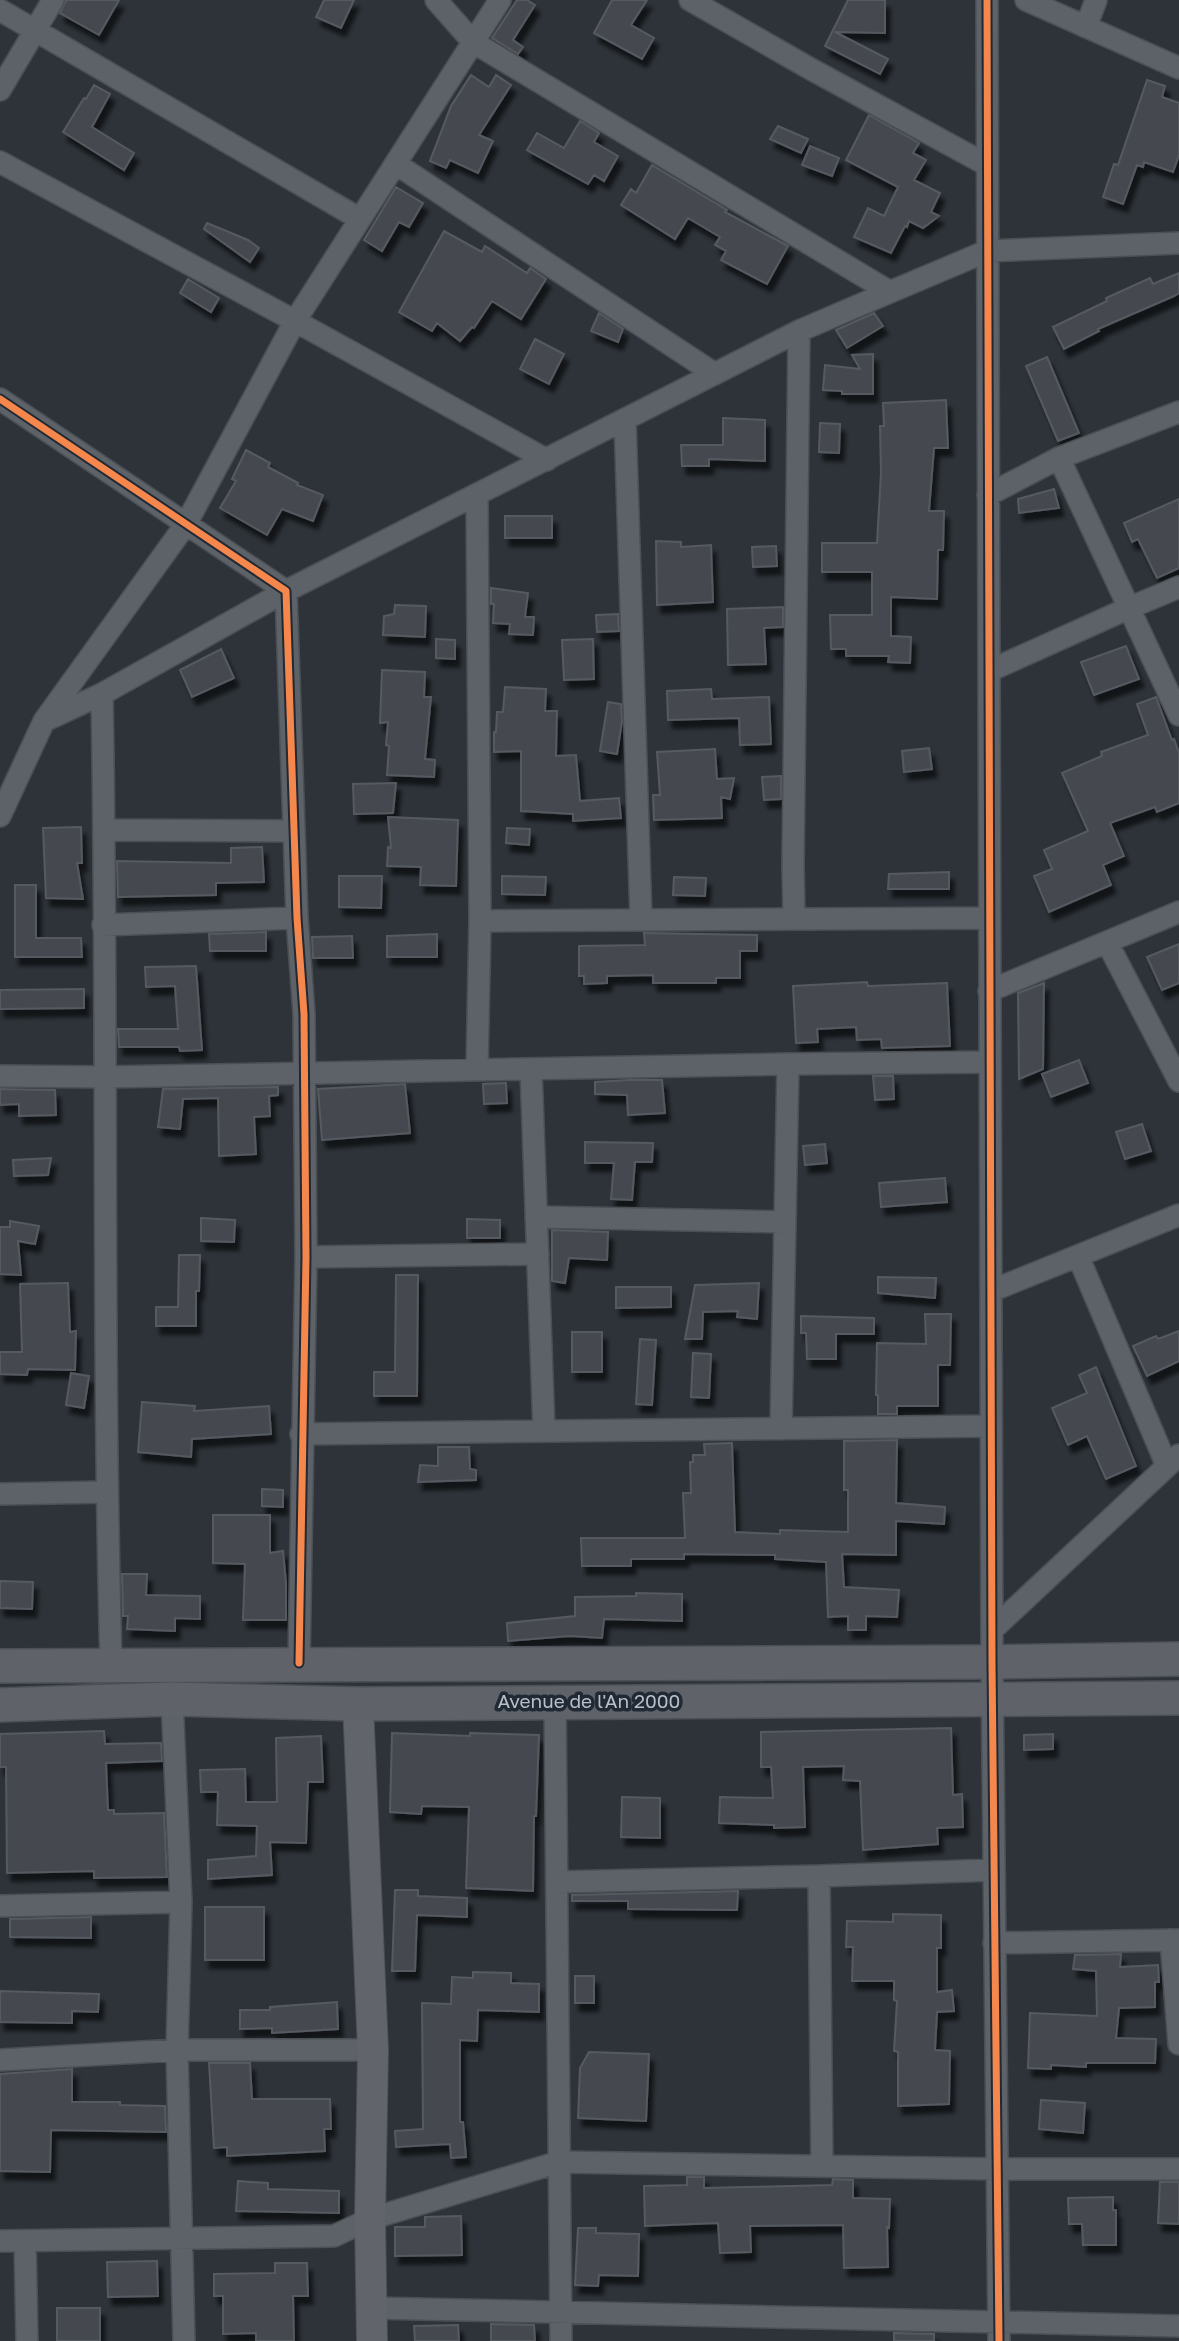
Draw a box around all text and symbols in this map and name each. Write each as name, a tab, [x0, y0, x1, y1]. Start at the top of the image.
street label: Avenue de l'An 2000	[498, 1689, 680, 1712]

